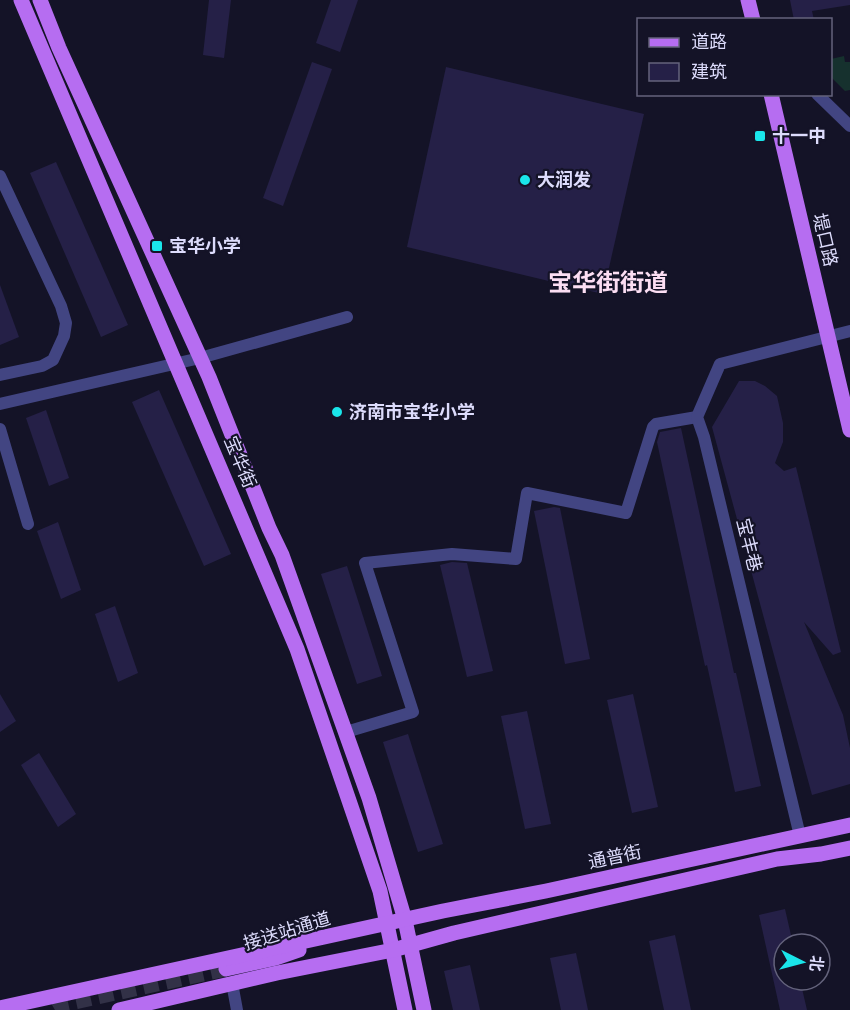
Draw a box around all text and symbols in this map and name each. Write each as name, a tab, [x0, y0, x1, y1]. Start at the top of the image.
legend	[637, 18, 832, 96]
text: 道路	[691, 31, 727, 53]
text: 建筑	[691, 61, 727, 83]
place label: 十一中	[772, 125, 826, 147]
marker: 十一中	[753, 129, 767, 143]
place label: 大润发	[537, 169, 591, 191]
marker: 大润发	[518, 173, 532, 187]
street label: 堤口路	[808, 211, 842, 269]
place label: 宝华小学	[169, 235, 241, 257]
marker: 宝华小学	[150, 239, 164, 253]
district label: 宝华街街道	[548, 269, 668, 297]
place label: 济南市宝华小学	[349, 401, 475, 423]
marker: 济南市宝华小学	[330, 405, 344, 419]
street label: 宝华街	[219, 433, 261, 491]
street label: 宝丰巷	[732, 516, 766, 574]
street label: 通普街	[586, 841, 644, 873]
street label: 接送站通道	[241, 907, 333, 955]
north arrow	[772, 932, 832, 992]
text: 北	[806, 955, 827, 972]

